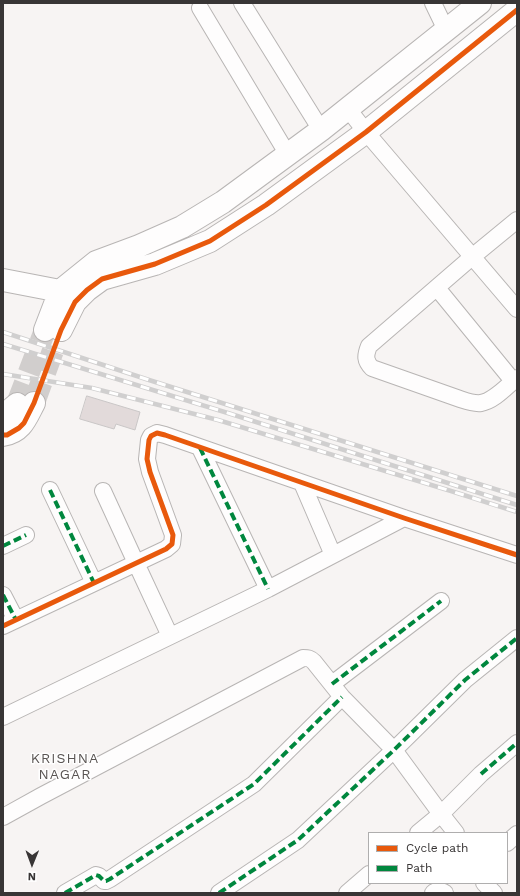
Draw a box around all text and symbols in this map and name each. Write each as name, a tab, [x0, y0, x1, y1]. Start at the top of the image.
district label: KRISHNA NAGAR	[31, 751, 99, 784]
legend	[368, 832, 508, 884]
text: Cycle path	[406, 841, 468, 855]
north arrow	[12, 844, 52, 884]
text: Path	[406, 861, 432, 875]
text: N	[28, 870, 36, 883]

